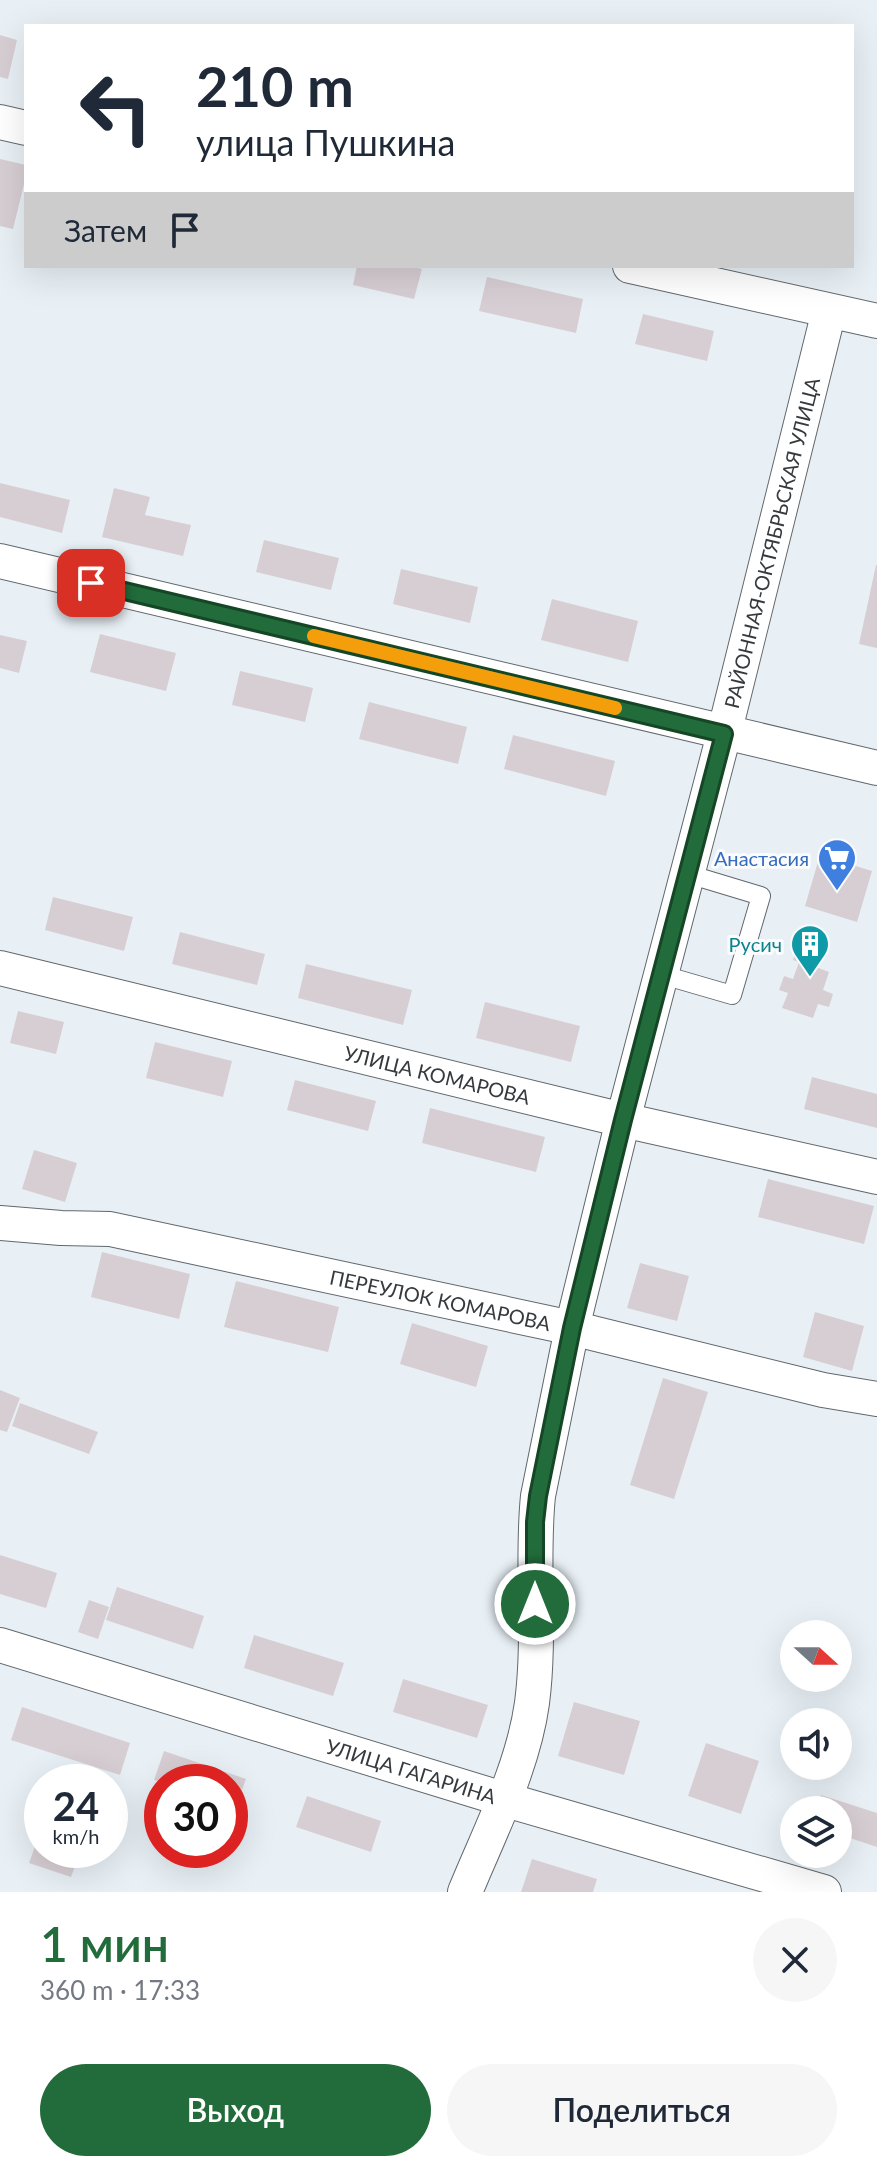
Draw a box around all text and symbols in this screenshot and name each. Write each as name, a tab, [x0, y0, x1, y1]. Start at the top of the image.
text: 210 m	[196, 52, 354, 119]
icon: left	[64, 56, 168, 160]
text: улица Пушкина	[196, 120, 455, 164]
icon: arrive	[163, 208, 207, 252]
text: Затем	[64, 212, 147, 248]
street label: РАЙОННАЯ-ОКТЯБРЬСКАЯ УЛИЦА	[719, 374, 824, 711]
pin	[57, 549, 125, 617]
icon: arrive	[69, 561, 113, 605]
supermarket icon: Анастасия	[816, 837, 858, 892]
place label: Анастасия	[714, 846, 809, 870]
building icon: Русич	[789, 923, 831, 978]
place label: Русич	[729, 932, 782, 956]
street label: УЛИЦА КОМАРОВА	[342, 1040, 533, 1109]
street label: ПЕРЕУЛОК КОМАРОВА	[328, 1264, 553, 1335]
position arrow	[493, 1562, 577, 1646]
north arrow	[780, 1620, 852, 1692]
map controls	[780, 1620, 852, 1868]
button: sound	[780, 1708, 852, 1780]
street label: УЛИЦА ГАГАРИНА	[323, 1734, 499, 1808]
speed limit sign: 30	[144, 1764, 248, 1868]
text: 24	[53, 1782, 99, 1830]
button: layers	[780, 1796, 852, 1868]
text: km/h	[53, 1824, 99, 1848]
text: 1 мин	[40, 1915, 169, 1972]
button: close	[753, 1918, 837, 2002]
text: 360 m · 17:33	[40, 1974, 200, 2006]
button: Выход	[40, 2064, 431, 2156]
button: Поделиться	[447, 2064, 837, 2156]

